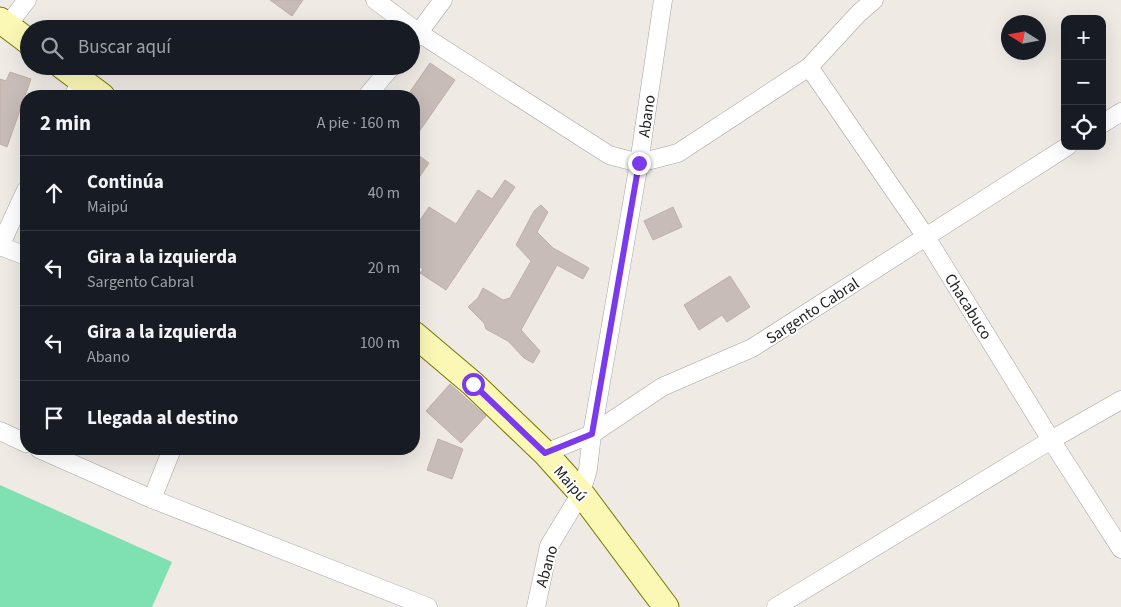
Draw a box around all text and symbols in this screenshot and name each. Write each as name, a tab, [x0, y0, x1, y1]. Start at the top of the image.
north arrow	[1001, 15, 1046, 60]
map controls	[1061, 15, 1106, 150]
button: +	[1061, 15, 1106, 60]
search box	[20, 20, 420, 75]
icon: search	[38, 34, 66, 62]
text: Buscar aquí	[78, 34, 171, 61]
button: −	[1061, 60, 1106, 105]
street label: Abano	[633, 93, 661, 139]
button: locate	[1061, 105, 1106, 150]
text: 2 min	[40, 108, 91, 138]
text: A pie · 160 m	[317, 112, 400, 134]
route end	[628, 152, 651, 175]
text: Continúa	[87, 169, 164, 196]
icon: ahead	[40, 179, 68, 207]
text: 40 m	[368, 182, 400, 204]
text: Maipú	[87, 196, 128, 218]
text: Gira a la izquierda	[87, 244, 237, 271]
icon: left	[40, 254, 68, 282]
text: 20 m	[368, 257, 400, 279]
street label: Chacabuco	[939, 269, 997, 344]
text: Sargento Cabral	[87, 271, 194, 293]
street label: Sargento Cabral	[762, 272, 863, 349]
text: Gira a la izquierda	[87, 319, 237, 346]
icon: left	[40, 329, 68, 357]
text: 100 m	[360, 332, 400, 354]
text: Abano	[87, 346, 130, 368]
route start	[462, 373, 485, 396]
icon: arrive	[40, 404, 68, 432]
text: Llegada al destino	[87, 405, 238, 432]
street label: Maipú	[548, 461, 592, 506]
street label: Abano	[530, 543, 563, 590]

